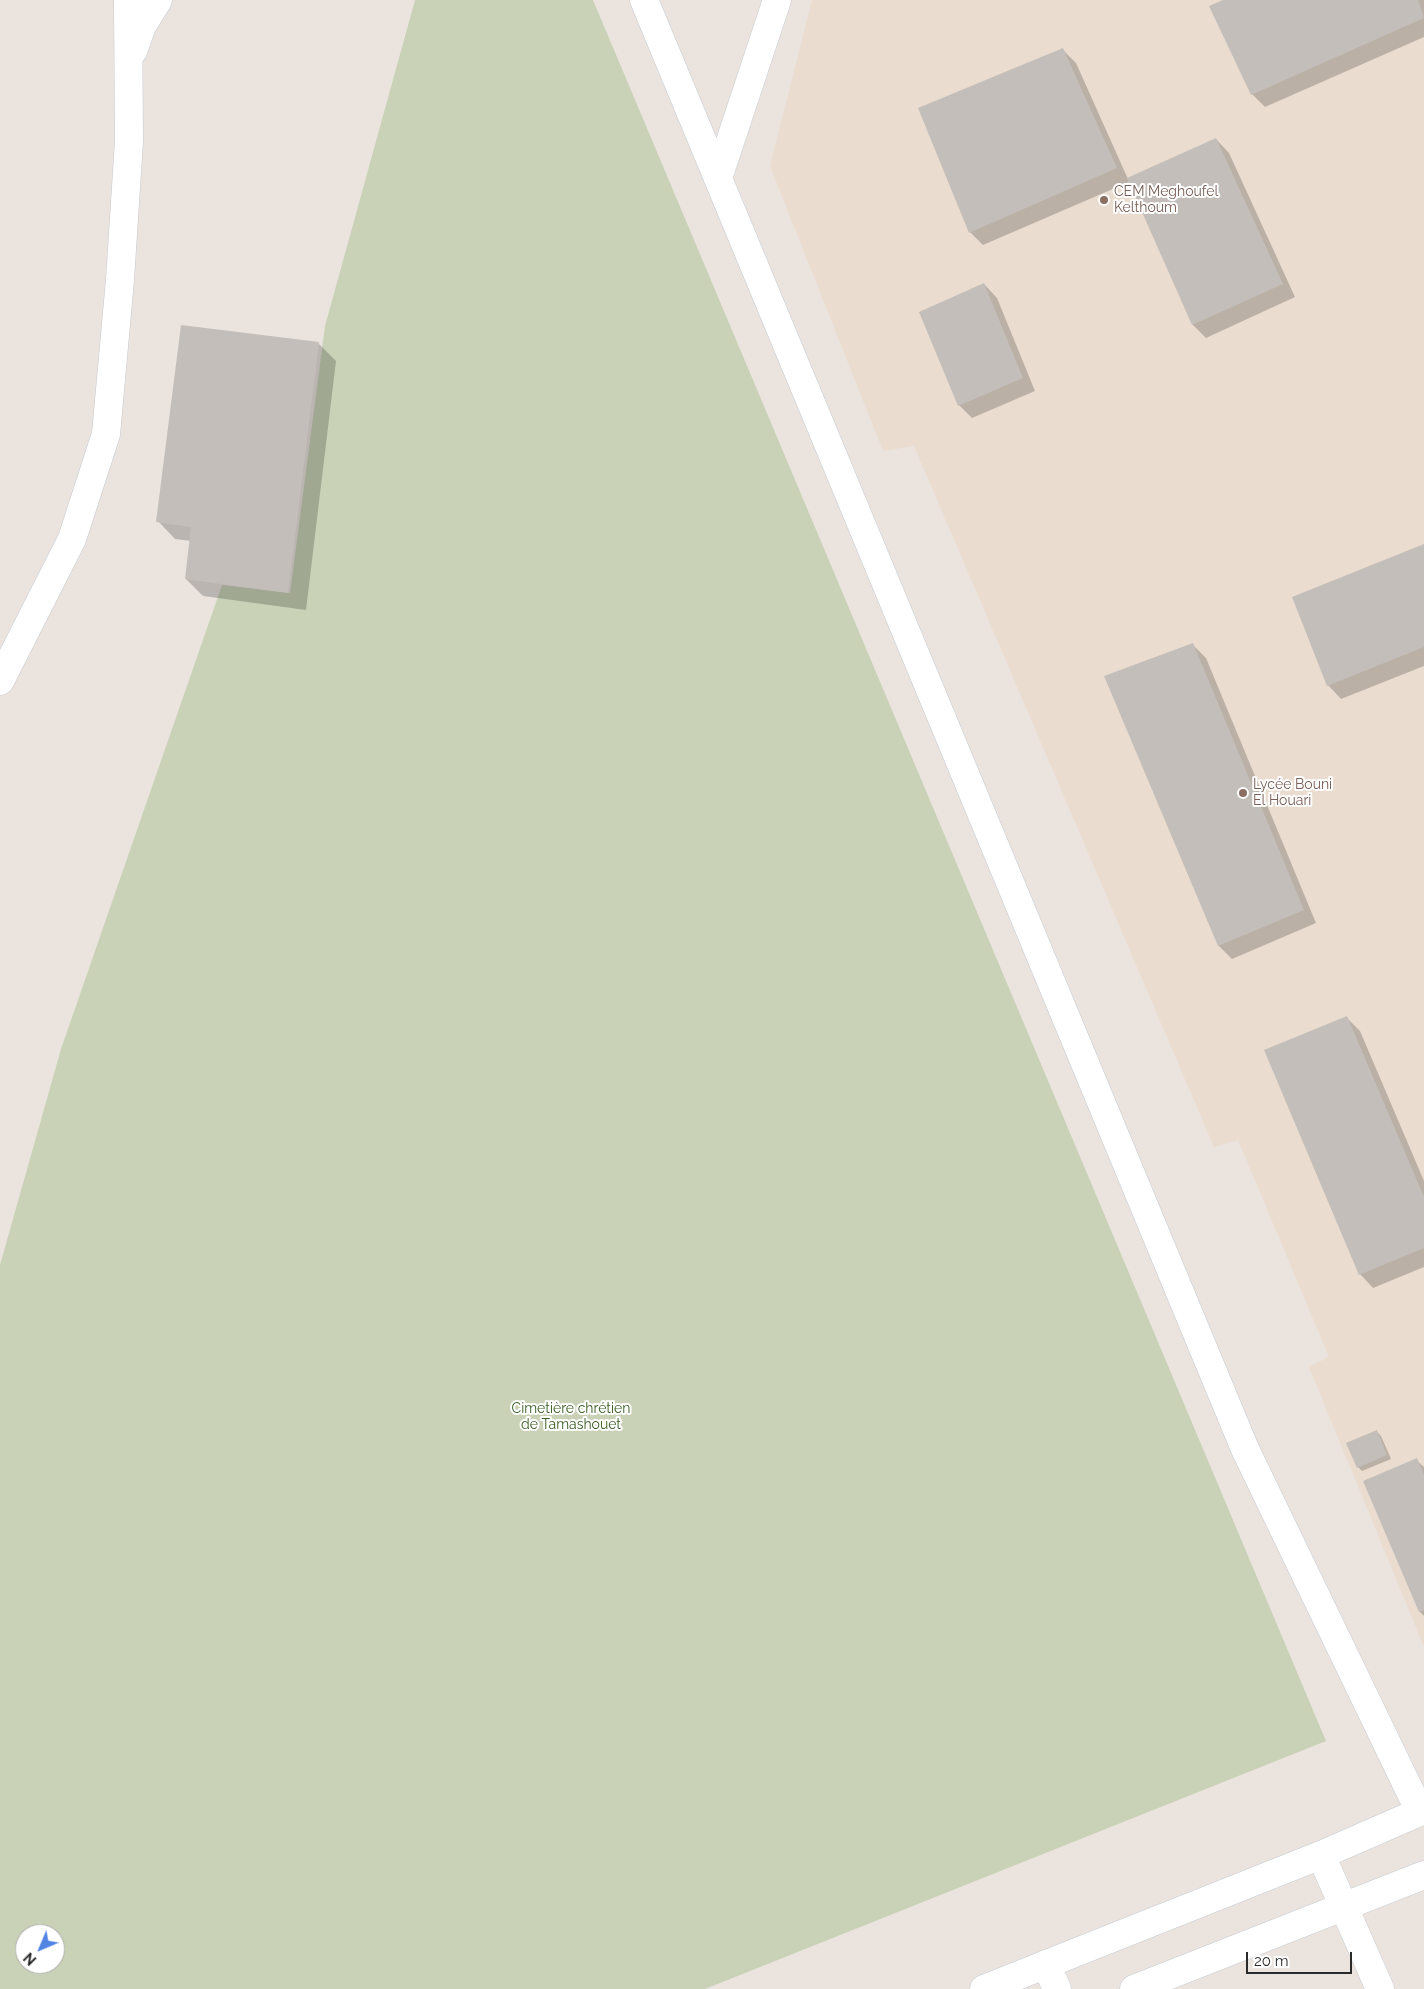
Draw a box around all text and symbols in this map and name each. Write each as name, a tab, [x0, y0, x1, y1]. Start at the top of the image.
place label: CEM Meghoufel Kelthoum	[1114, 184, 1218, 216]
marker: CEM Meghoufel Kelthoum	[1098, 194, 1110, 206]
place label: Lycée Bouni El Houari	[1253, 777, 1332, 810]
marker: Lycée Bouni El Houari	[1237, 787, 1249, 799]
park label: Cimetière chrétien de Tamashouet	[512, 1401, 630, 1434]
north arrow	[15, 1924, 65, 1974]
scale bar	[1249, 1942, 1355, 1974]
text: N	[21, 1949, 40, 1968]
text: 20 m	[1254, 1952, 1289, 1970]

